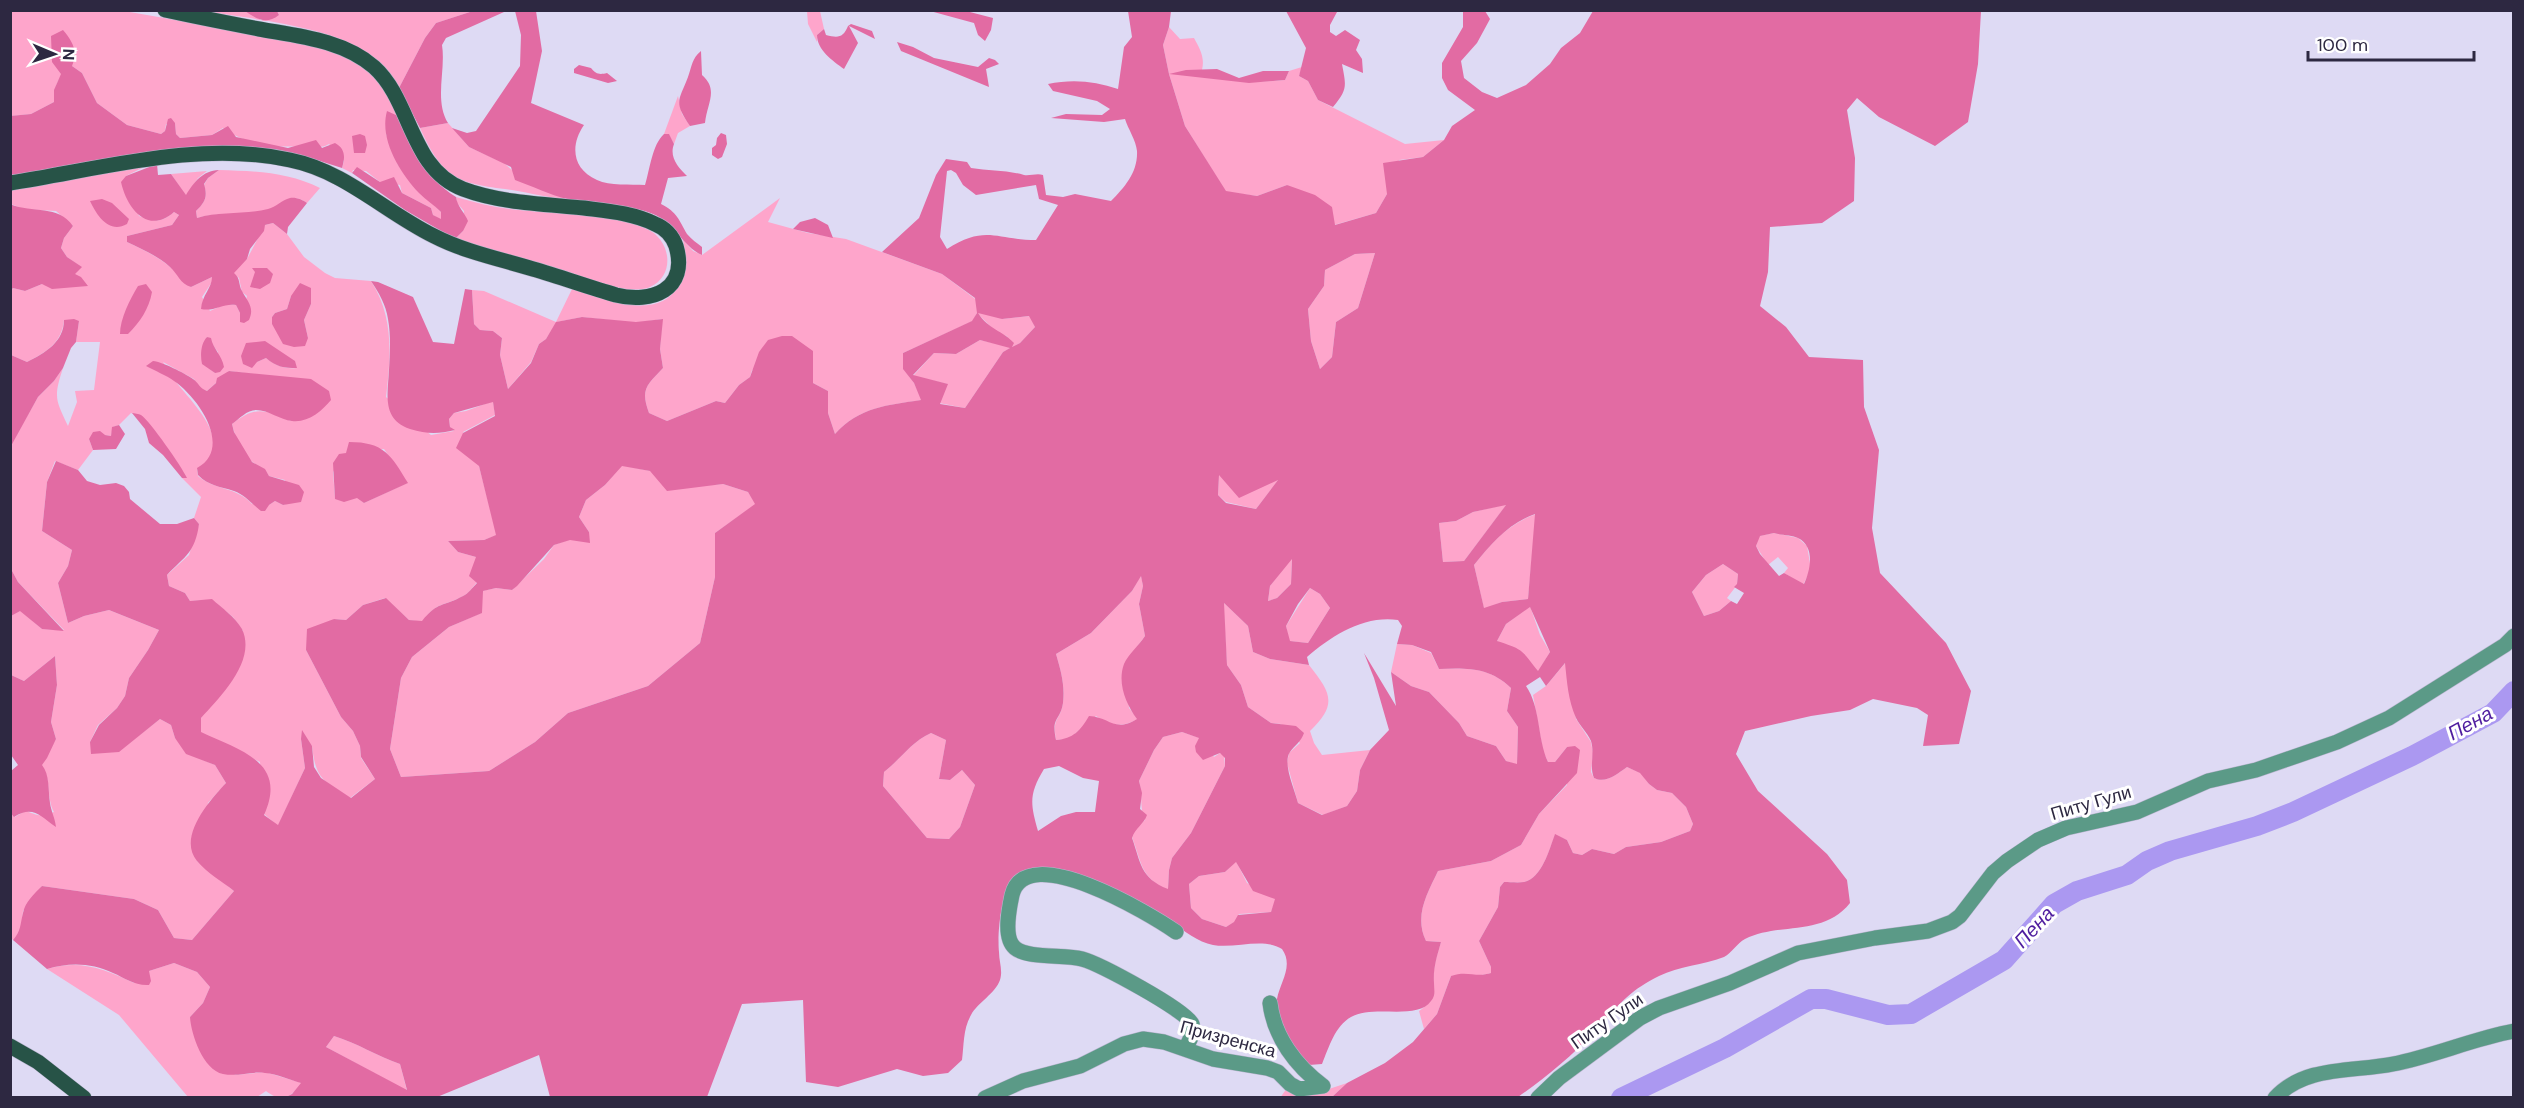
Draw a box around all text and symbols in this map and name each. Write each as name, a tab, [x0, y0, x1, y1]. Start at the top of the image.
north arrow	[24, 24, 84, 84]
scale bar	[2308, 24, 2474, 62]
text: 100 m	[2317, 33, 2368, 57]
text: N	[58, 48, 79, 61]
water label: Пена	[2443, 700, 2497, 746]
street label: Питу Гули	[2048, 780, 2134, 826]
water label: Пена	[2008, 901, 2060, 953]
street label: Питу Гули	[1566, 987, 1648, 1055]
street label: Призренска	[1177, 1015, 1280, 1064]

